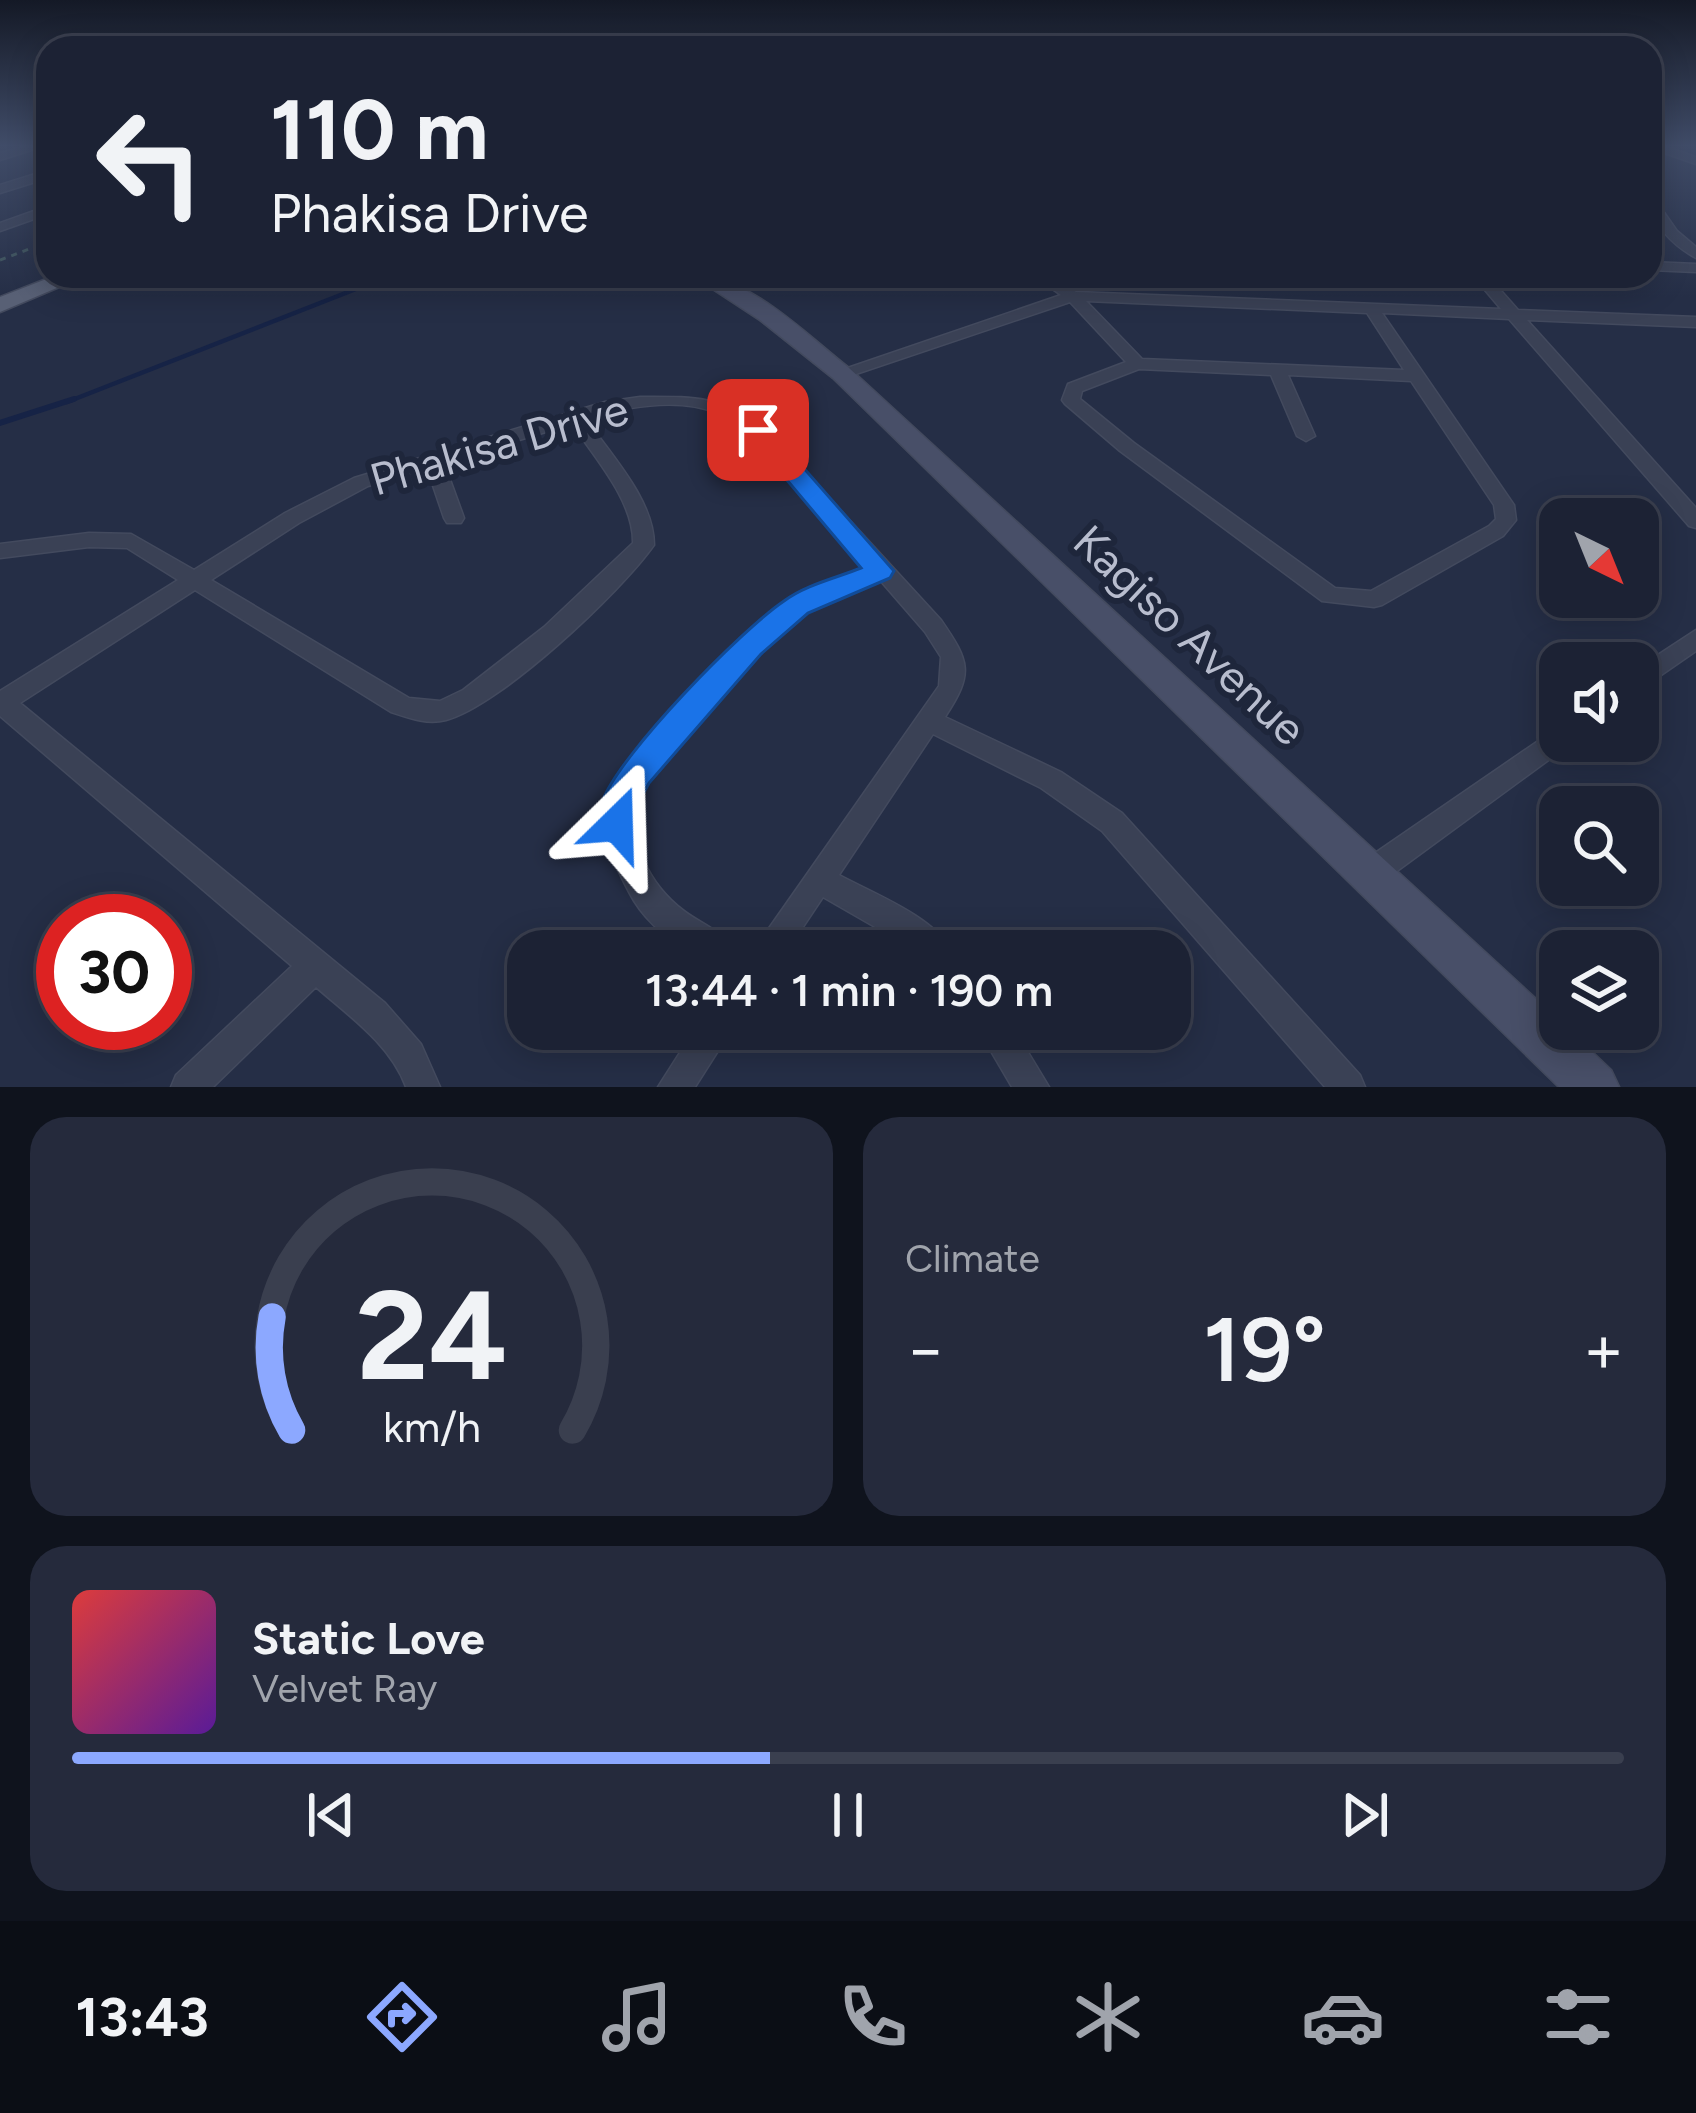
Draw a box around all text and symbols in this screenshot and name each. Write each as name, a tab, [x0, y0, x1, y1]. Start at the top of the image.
text: 110 m	[270, 79, 489, 180]
icon: left	[72, 84, 228, 240]
text: Phakisa Drive	[270, 181, 589, 246]
pin	[707, 379, 809, 481]
street label: Phakisa Drive	[364, 381, 634, 507]
icon: arrive	[725, 397, 791, 463]
north arrow	[1539, 498, 1659, 618]
map controls	[1539, 498, 1659, 1050]
street label: Kagiso Avenue	[1063, 514, 1317, 756]
button: sound	[1539, 642, 1659, 762]
position arrow	[554, 761, 680, 887]
button: search	[1539, 786, 1659, 906]
speed limit sign: 30	[36, 894, 192, 1050]
button: layers	[1539, 930, 1659, 1050]
text: 13:44 · 1 min · 190 m	[645, 963, 1053, 1017]
text: Climate	[905, 1235, 1040, 1282]
text: 24	[356, 1260, 507, 1410]
text: 19°	[1203, 1295, 1326, 1404]
text: −	[905, 1309, 946, 1389]
text: +	[1583, 1309, 1624, 1389]
text: km/h	[383, 1400, 480, 1452]
text: Static Love	[252, 1611, 485, 1665]
text: Velvet Ray	[252, 1665, 437, 1712]
icon: previous	[298, 1782, 364, 1848]
icon: pause	[815, 1782, 881, 1848]
icon: next	[1332, 1782, 1398, 1848]
icon: directions	[360, 1975, 444, 2059]
icon: music	[595, 1975, 679, 2059]
icon: phone	[831, 1975, 915, 2059]
icon: climate	[1066, 1975, 1150, 2059]
icon: car	[1301, 1975, 1385, 2059]
icon: filters	[1536, 1975, 1620, 2059]
text: 13:43	[76, 1985, 209, 2050]

